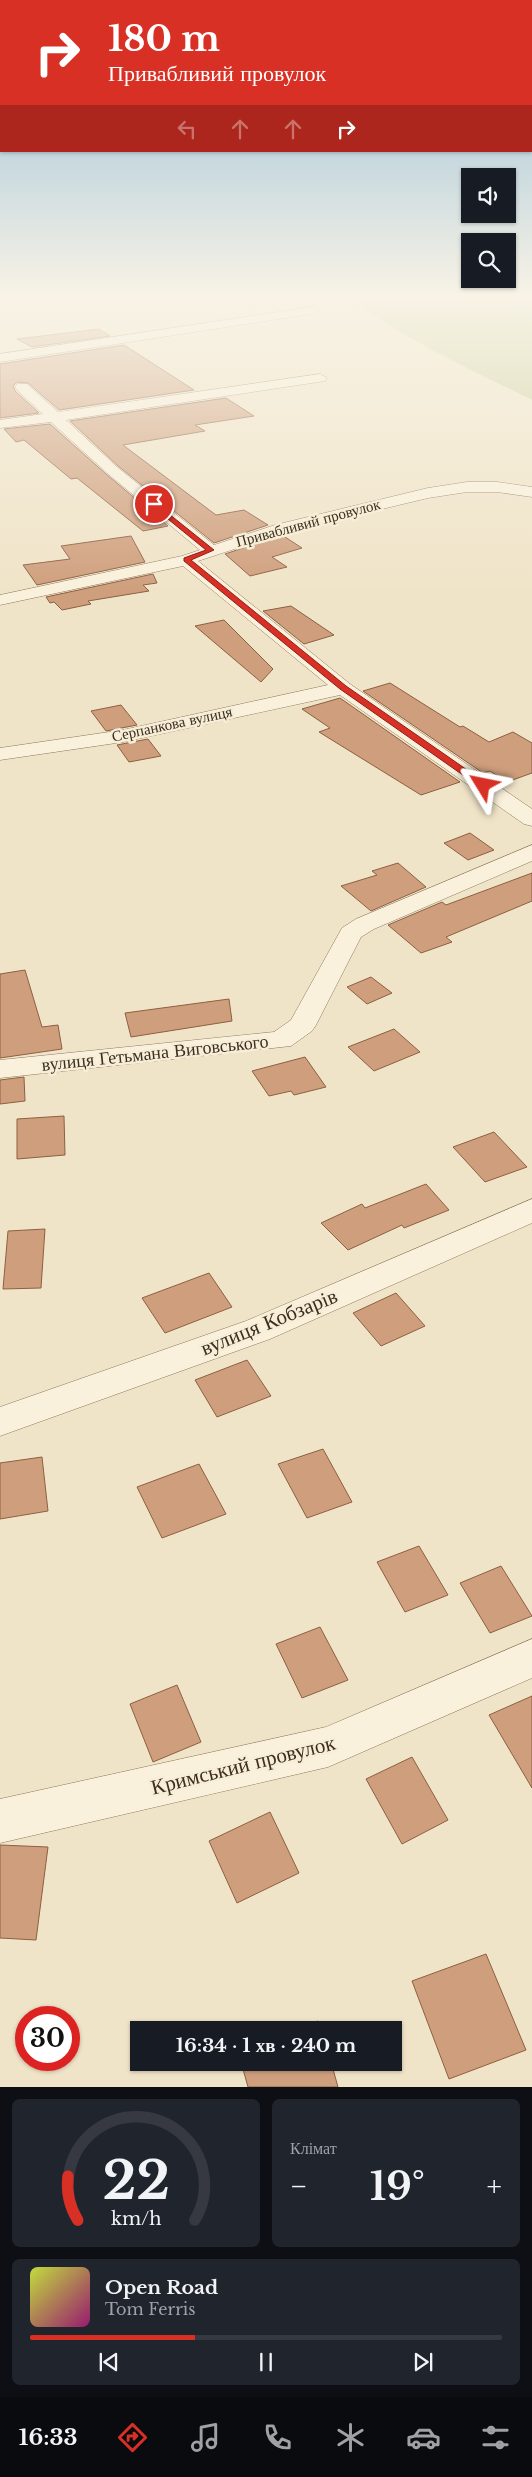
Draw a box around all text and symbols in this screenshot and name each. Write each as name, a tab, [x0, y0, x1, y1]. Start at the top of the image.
text: 180 m	[108, 17, 220, 60]
icon: right	[25, 20, 90, 85]
text: Привабливий провулок	[108, 60, 326, 87]
icon: left	[173, 115, 201, 143]
icon: ahead	[226, 115, 254, 143]
icon: ahead	[279, 115, 307, 143]
icon: right	[332, 115, 360, 143]
map controls	[461, 168, 516, 288]
button: sound	[461, 168, 516, 223]
button: search	[461, 233, 516, 288]
pin	[133, 483, 175, 525]
icon: arrive	[140, 490, 168, 518]
street label: Привабливий провулок	[234, 494, 383, 551]
street label: Серпанкова вулиця	[110, 701, 234, 746]
position arrow	[456, 758, 508, 810]
street label: вулиця Гетьмана Виговського	[41, 1030, 269, 1076]
street label: вулиця Кобзарів	[197, 1283, 341, 1361]
street label: Кримський провулок	[148, 1729, 339, 1800]
speed limit sign: 30	[15, 2006, 80, 2071]
text: 16:34 · 1 хв · 240 m	[176, 2034, 356, 2057]
text: Клімат	[290, 2138, 337, 2158]
text: 22	[102, 2149, 170, 2213]
text: 19°	[370, 2163, 425, 2210]
text: −	[290, 2169, 308, 2204]
text: +	[487, 2169, 502, 2204]
text: km/h	[111, 2208, 161, 2230]
text: Open Road	[105, 2276, 218, 2299]
text: Tom Ferris	[105, 2299, 196, 2319]
icon: previous	[95, 2348, 123, 2376]
icon: pause	[252, 2348, 280, 2376]
icon: next	[409, 2348, 437, 2376]
icon: directions	[115, 2420, 150, 2455]
icon: music	[188, 2420, 223, 2455]
icon: phone	[260, 2420, 295, 2455]
icon: climate	[333, 2420, 368, 2455]
icon: car	[406, 2420, 441, 2455]
icon: filters	[478, 2420, 513, 2455]
text: 16:33	[19, 2424, 78, 2451]

